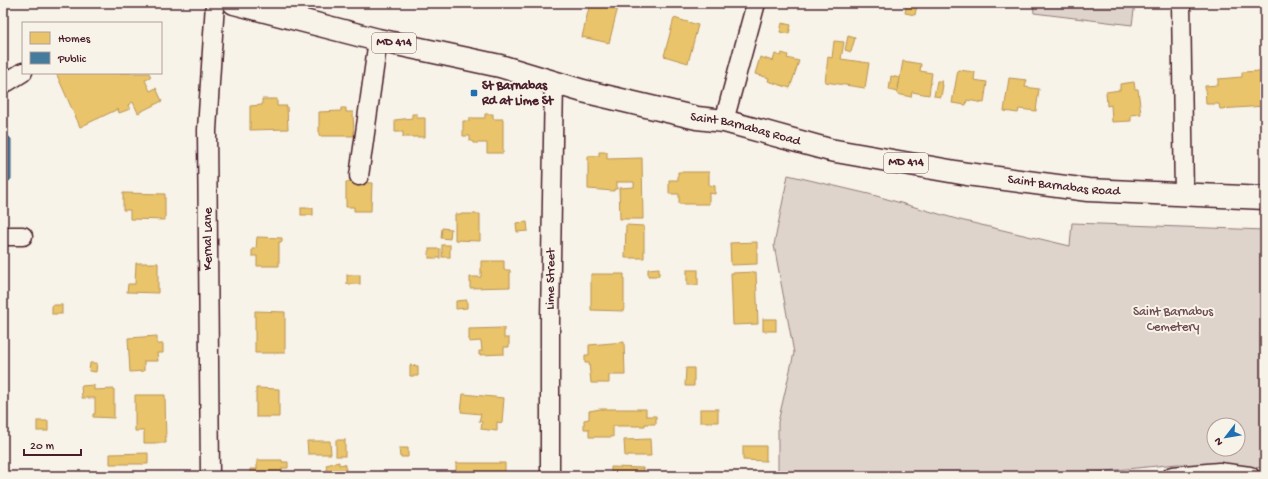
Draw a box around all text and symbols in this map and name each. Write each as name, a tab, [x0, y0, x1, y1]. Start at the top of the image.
legend	[22, 22, 162, 74]
text: Homes	[58, 33, 91, 47]
road number: MD 414	[372, 33, 416, 53]
text: Public	[57, 53, 87, 67]
place label: St Barnabas Rd at Lime St	[481, 79, 555, 109]
marker: St Barnabas Rd at Lime St	[469, 88, 479, 98]
street label: Saint Barnabas Road	[689, 109, 804, 149]
road number: MD 414	[884, 153, 928, 173]
street label: Saint Barnabas Road	[1007, 172, 1122, 199]
street label: Kernal Lane	[201, 207, 216, 270]
street label: Lime Street	[543, 247, 559, 310]
park label: Saint Barnabus Cemetery	[1133, 305, 1214, 335]
north arrow	[1206, 417, 1246, 457]
scale bar	[24, 431, 81, 457]
text: N	[1212, 435, 1226, 447]
text: 20 m	[30, 440, 55, 454]

